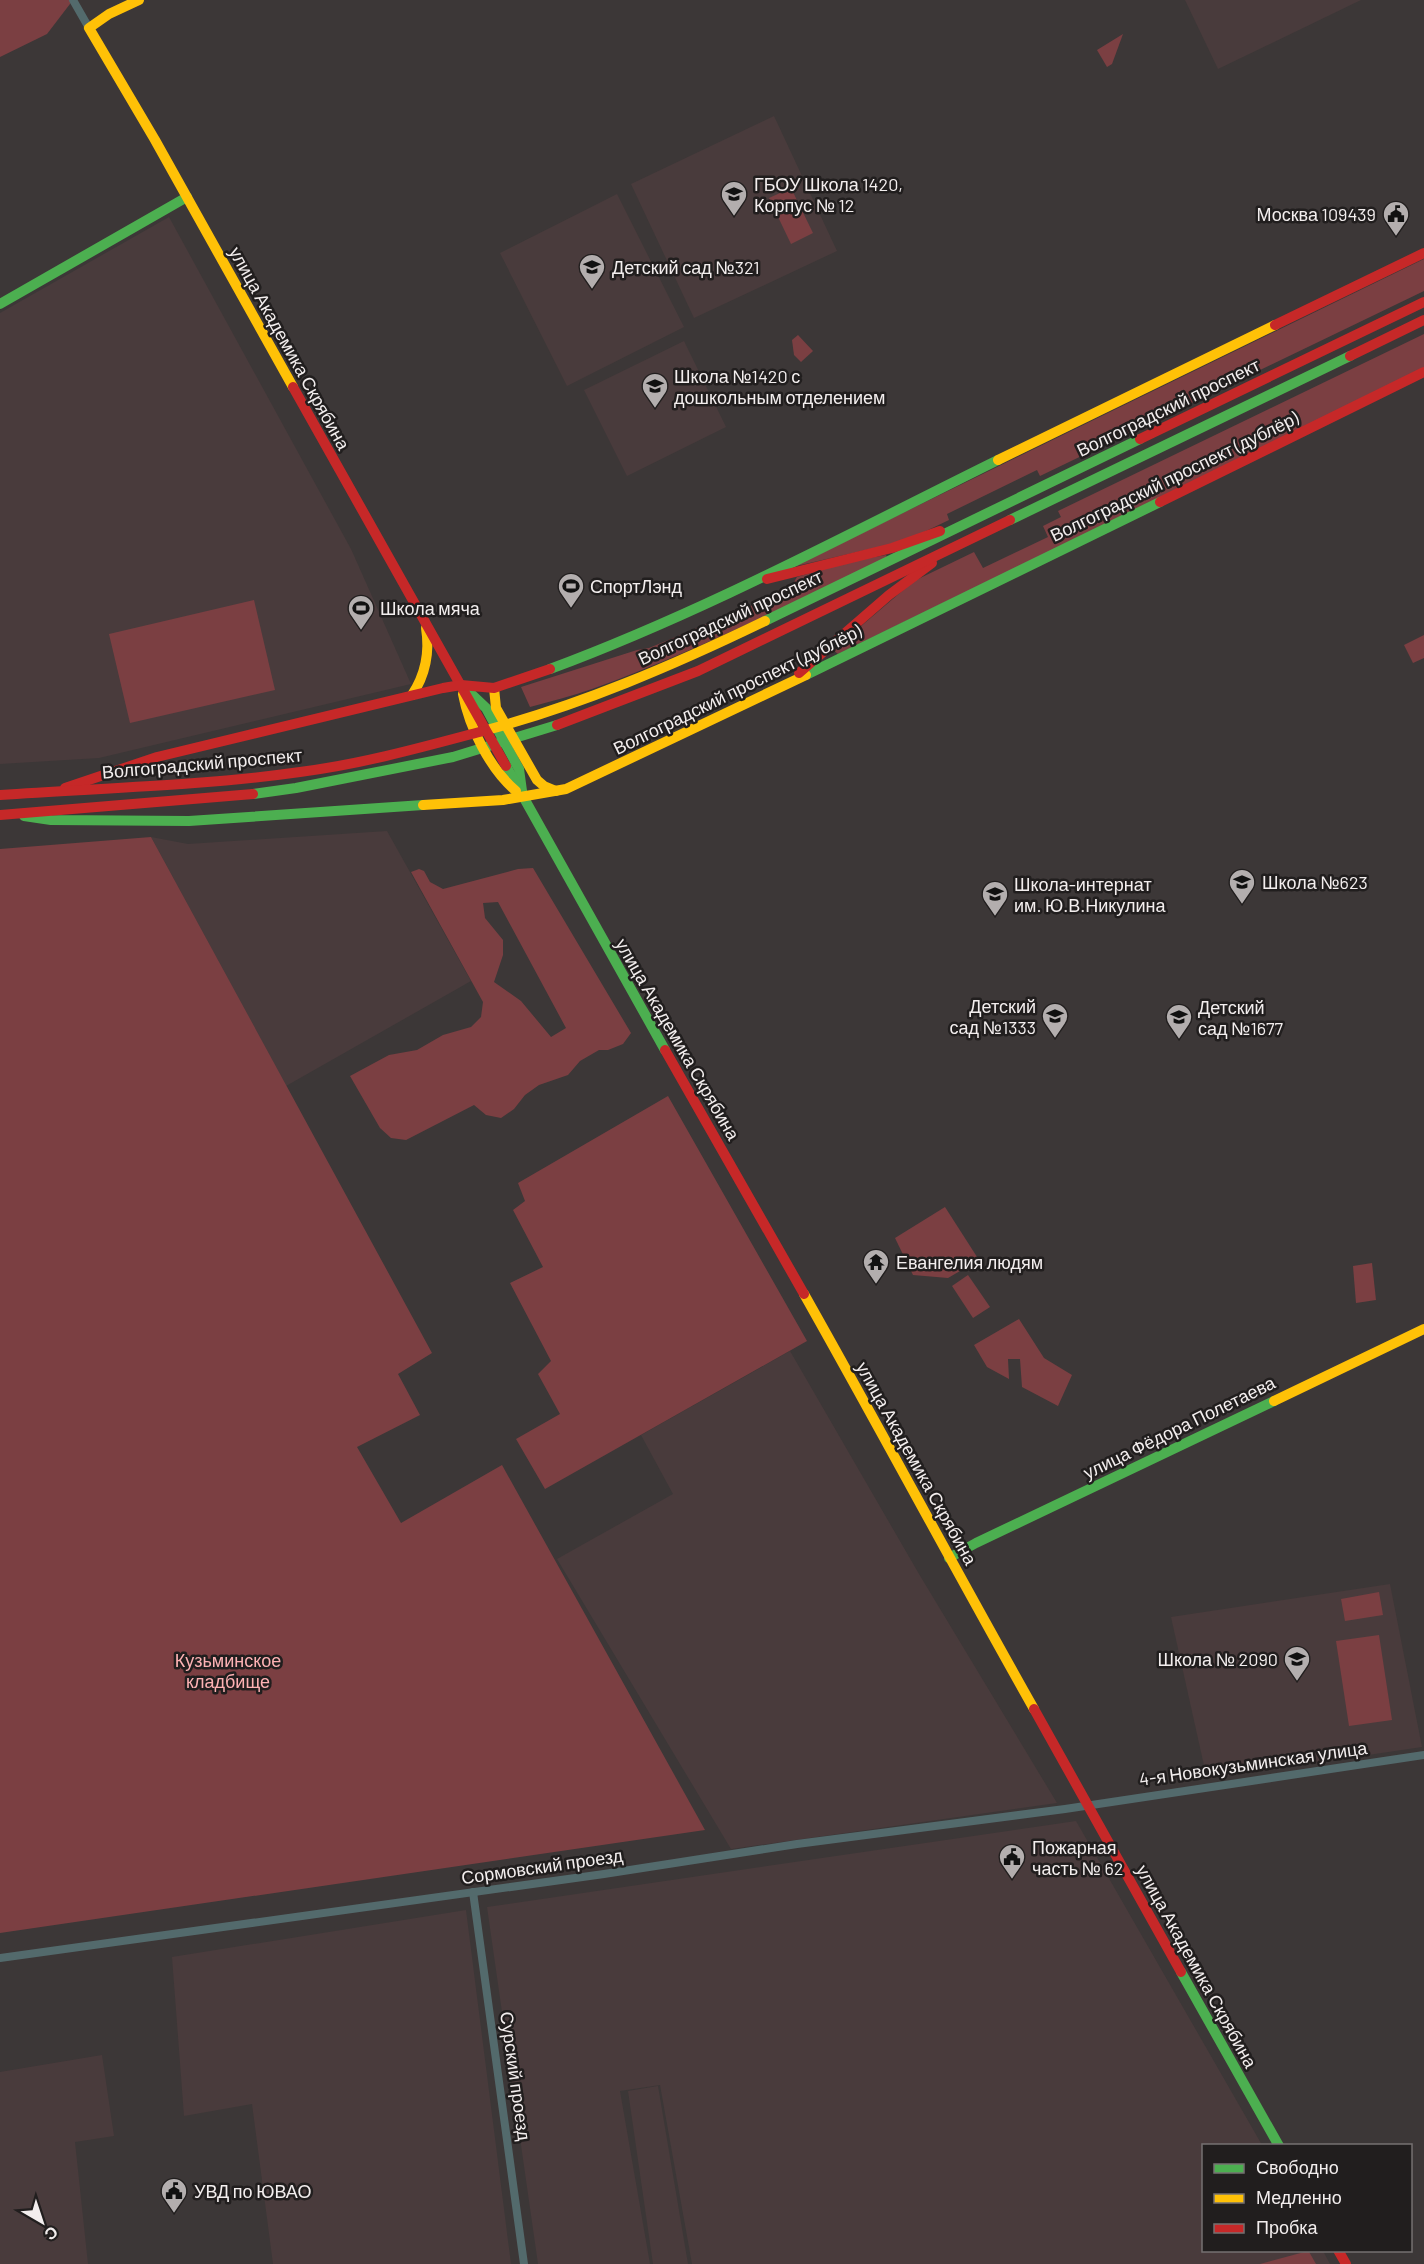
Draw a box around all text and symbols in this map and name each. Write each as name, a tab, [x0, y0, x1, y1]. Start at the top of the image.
place label: ГБОУ Школа 1420, Корпус № 12	[754, 173, 903, 216]
school or university icon: ГБОУ Школа 1420, Корпус № 12	[719, 179, 749, 217]
public building icon: Москва 109439	[1381, 199, 1411, 237]
place label: Москва 109439	[1257, 203, 1376, 225]
street label: улица Академика Скрябина	[225, 243, 356, 454]
school or university icon: Детский сад №321	[577, 252, 607, 290]
place label: Детский сад №321	[612, 256, 760, 278]
street label: Волгоградский проспект	[1073, 353, 1263, 461]
place label: Школа №1420 с дошкольным отделением	[674, 365, 885, 408]
school or university icon: Школа №1420 с дошкольным отделением	[640, 371, 670, 409]
street label: Волгоградский проспект (дублёр)	[1046, 406, 1302, 546]
street label: Волгоградский проспект	[634, 565, 826, 669]
sports icon: СпортЛэнд	[556, 571, 586, 609]
place label: СпортЛэнд	[590, 575, 683, 597]
sports icon: Школа мяча	[346, 593, 376, 631]
place label: Школа мяча	[380, 597, 481, 619]
street label: Волгоградский проспект (дублёр)	[609, 619, 865, 759]
street label: Волгоградский проспект	[101, 743, 303, 783]
school or university icon: Школа №623	[1227, 867, 1257, 905]
place label: Школа №623	[1262, 871, 1368, 893]
place label: Школа-интернат им. Ю.В.Никулина	[1014, 873, 1166, 916]
school or university icon: Школа-интернат им. Ю.В.Никулина	[980, 879, 1010, 917]
street label: улица Академика Скрябина	[611, 934, 745, 1144]
place label: Детский сад №1333	[949, 995, 1036, 1038]
place label: Детский сад №1677	[1198, 996, 1284, 1039]
school or university icon: Детский сад №1333	[1040, 1001, 1070, 1039]
school or university icon: Детский сад №1677	[1164, 1002, 1194, 1040]
temple icon: Евангелия людям	[861, 1247, 891, 1285]
place label: Евангелия людям	[896, 1251, 1043, 1273]
street label: улица Академика Скрябина	[852, 1358, 983, 1569]
street label: улица Фёдора Полетаева	[1079, 1370, 1279, 1483]
school or university icon: Школа № 2090	[1282, 1644, 1312, 1682]
place label: Школа № 2090	[1157, 1648, 1278, 1670]
park label: Кузьминское кладбище	[175, 1649, 281, 1692]
street label: 4-я Новокузьминская улица	[1138, 1736, 1369, 1790]
place label: Пожарная часть № 62	[1032, 1836, 1123, 1879]
public building icon: Пожарная часть № 62	[997, 1842, 1027, 1880]
street label: Сормовский проезд	[460, 1844, 625, 1888]
street label: улица Академика Скрябина	[1132, 1861, 1263, 2072]
street label: Сурский проезд	[496, 2010, 536, 2142]
legend	[1202, 2144, 1412, 2252]
text: Свободно	[1256, 2156, 1339, 2178]
public building icon: УВД по ЮВАО	[159, 2176, 189, 2214]
place label: УВД по ЮВАО	[194, 2180, 311, 2202]
text: Медленно	[1256, 2186, 1342, 2208]
north arrow	[12, 2192, 72, 2252]
text: Пробка	[1256, 2216, 1319, 2238]
text: С	[41, 2223, 62, 2245]

